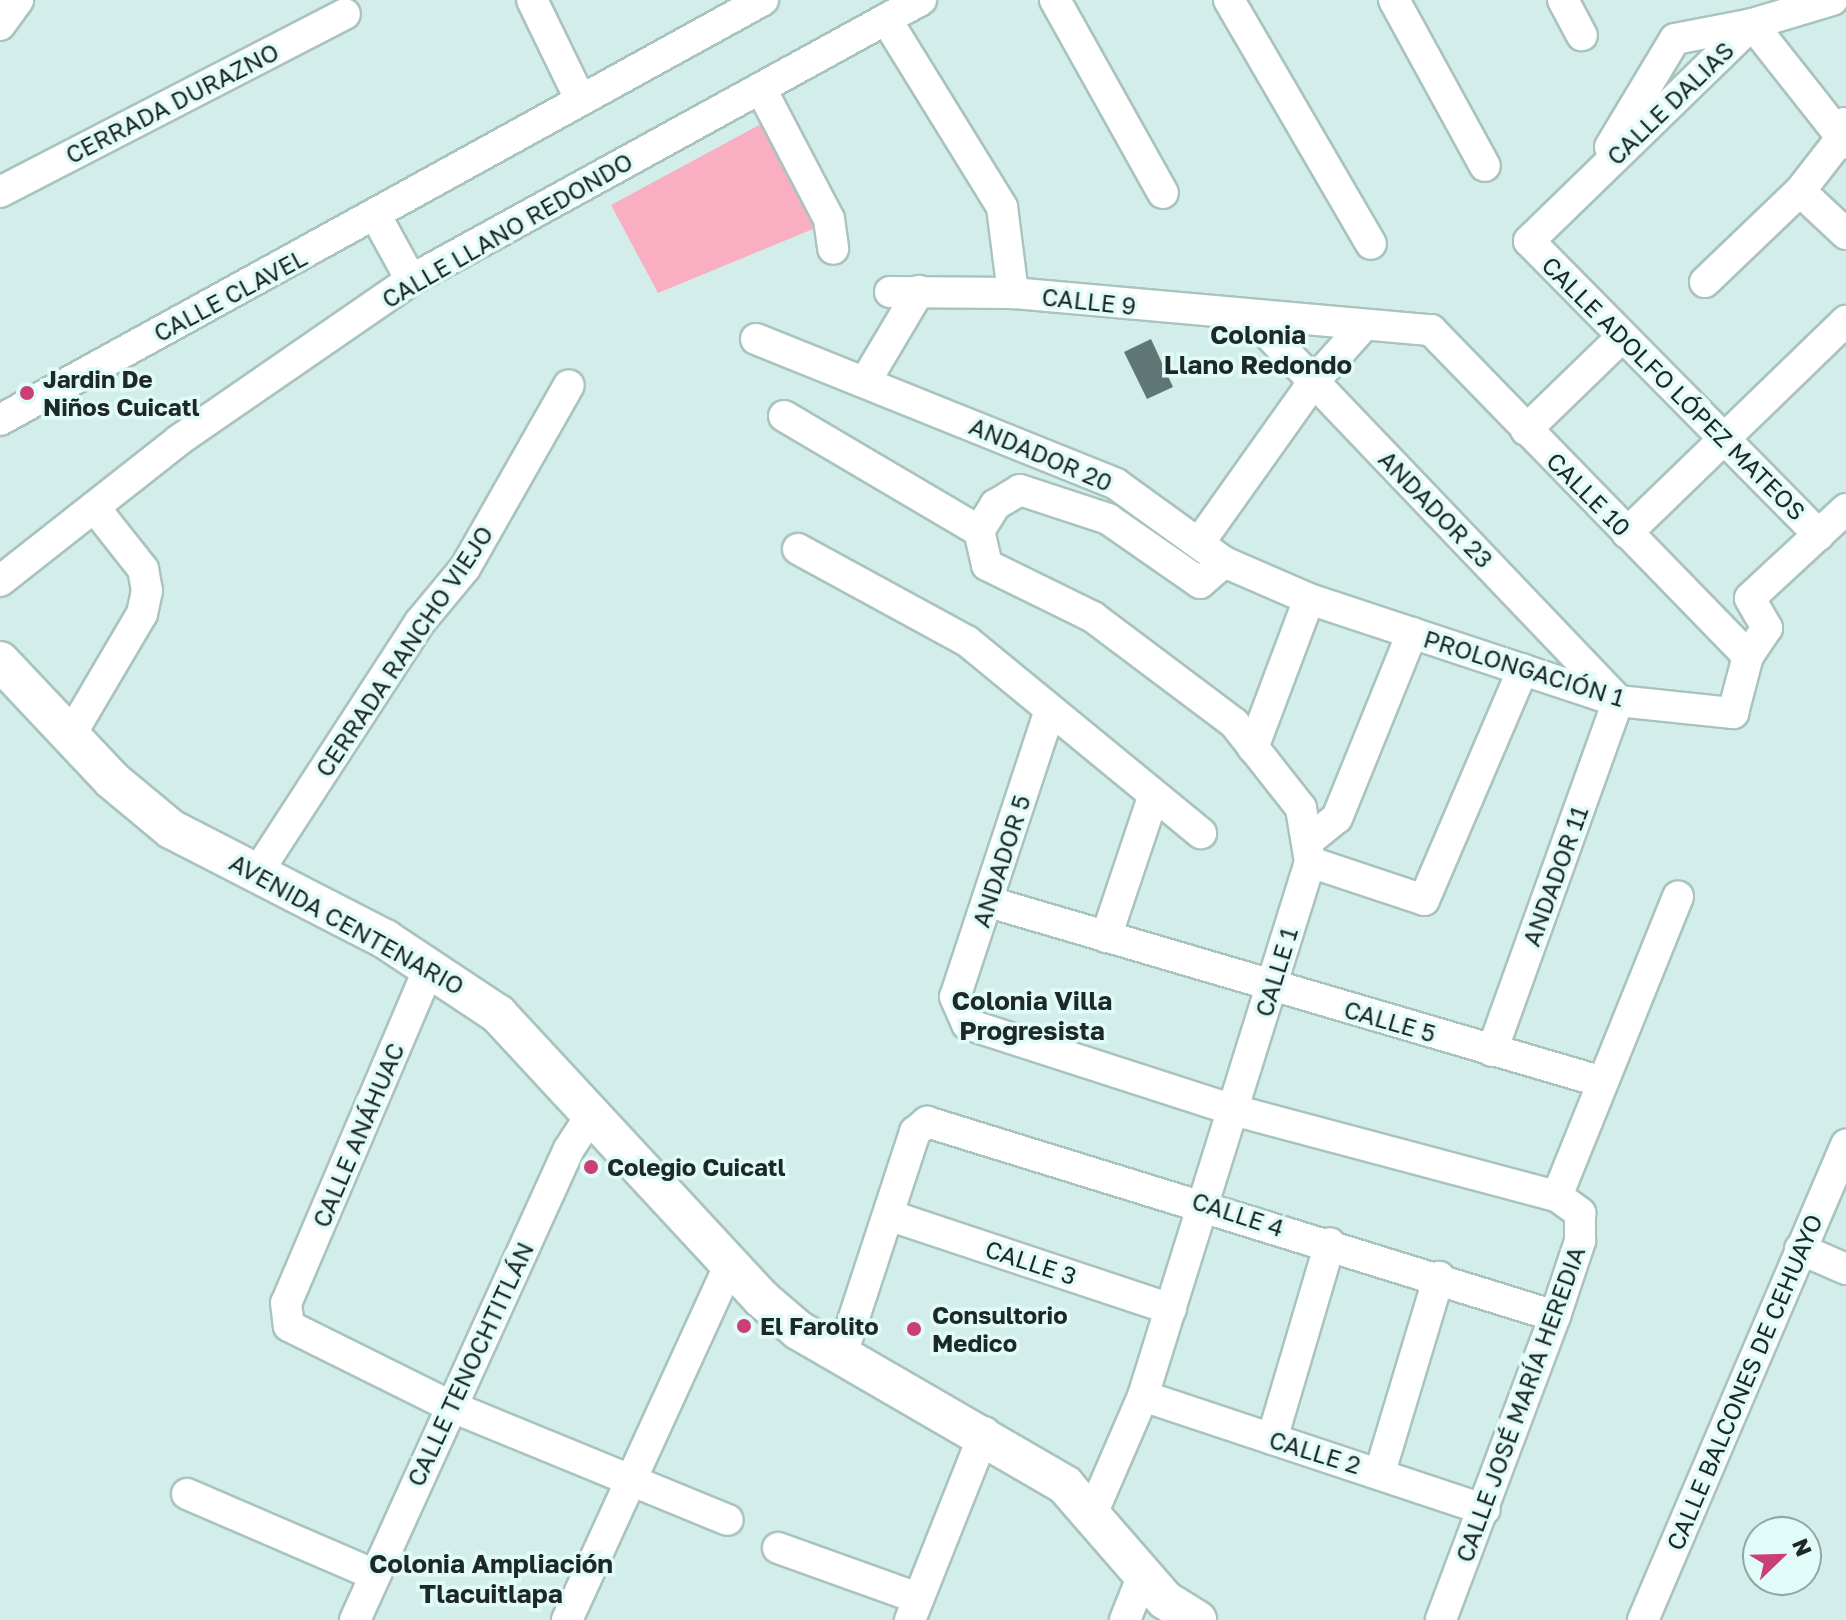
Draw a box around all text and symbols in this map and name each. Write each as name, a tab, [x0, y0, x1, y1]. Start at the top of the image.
street label: CALLE DALIAS	[1601, 35, 1739, 171]
street label: CERRADA DURAZNO	[61, 37, 283, 169]
street label: CALLE LLANO REDONDO	[377, 146, 637, 314]
street label: CALLE CLAVEL	[149, 243, 311, 347]
street label: CALLE ADOLFO LÓPEZ MATEOS	[1536, 250, 1812, 526]
street label: CALLE 9	[1041, 282, 1137, 320]
district label: Colonia Llano Redondo	[1164, 319, 1352, 380]
place label: Jardin De Niños Cuicatl	[43, 365, 199, 421]
marker: Jardin De Niños Cuicatl	[18, 384, 36, 402]
street label: ANDADOR 20	[965, 411, 1117, 497]
street label: ANDADOR 23	[1373, 444, 1499, 574]
street label: CALLE 10	[1541, 446, 1637, 542]
street label: CERRADA RANCHO VIEJO	[309, 520, 499, 782]
street label: PROLONGACIÓN 1	[1420, 624, 1628, 712]
street label: ANDADOR 5	[966, 791, 1036, 931]
street label: ANDADOR 11	[1516, 802, 1594, 950]
street label: AVENIDA CENTENARIO	[225, 848, 469, 1000]
street label: CALLE 1	[1249, 924, 1303, 1020]
district label: Colonia Villa Progresista	[952, 985, 1112, 1046]
street label: CALLE 5	[1341, 994, 1439, 1048]
street label: CALLE ANÁHUAC	[306, 1039, 410, 1231]
place label: Colegio Cuicatl	[607, 1153, 786, 1181]
marker: Colegio Cuicatl	[582, 1158, 600, 1176]
street label: CALLE 4	[1189, 1186, 1287, 1242]
street label: CALLE BALCONES DE CEHUAYO	[1660, 1210, 1828, 1554]
street label: CALLE 3	[982, 1234, 1080, 1290]
street label: CALLE TENOCHTITLÁN	[401, 1237, 539, 1491]
street label: CALLE JOSÉ MARÍA HEREDIA	[1449, 1242, 1591, 1566]
place label: Consultorio Medico	[932, 1301, 1068, 1357]
place label: El Farolito	[760, 1312, 879, 1340]
marker: El Farolito	[735, 1317, 753, 1335]
marker: Consultorio Medico	[903, 1318, 925, 1340]
street label: CALLE 2	[1266, 1425, 1364, 1479]
north arrow	[1742, 1516, 1822, 1596]
district label: Colonia Ampliación Tlacuitlapa	[369, 1548, 613, 1610]

